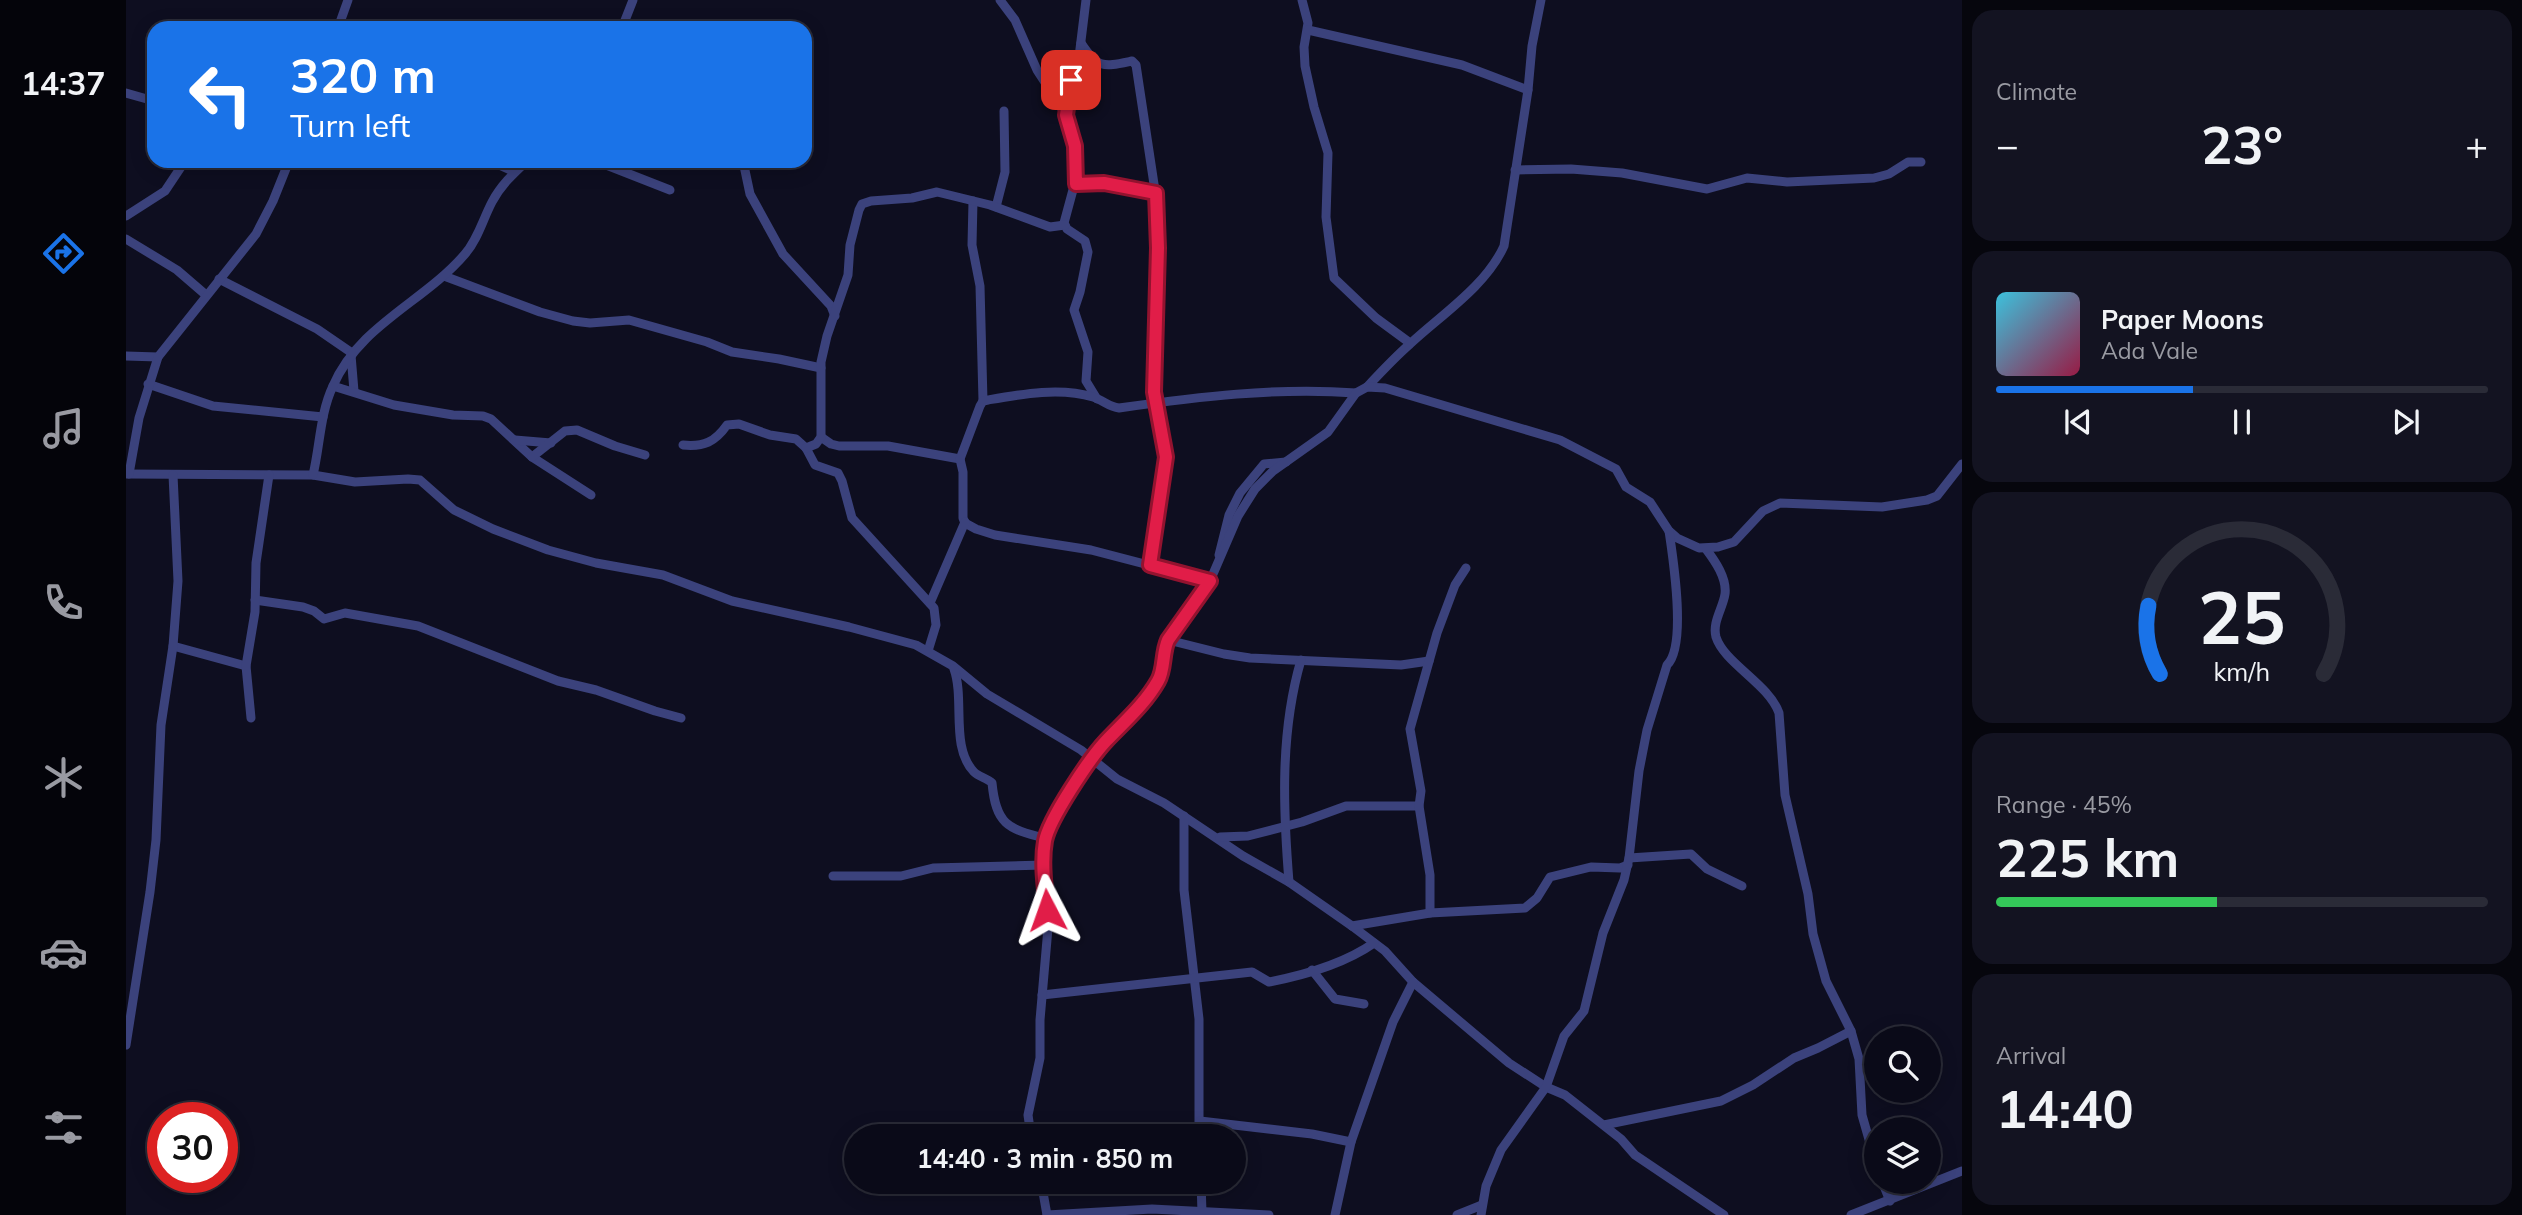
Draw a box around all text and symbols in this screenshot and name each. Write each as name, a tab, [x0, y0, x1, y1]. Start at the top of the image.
text: 320 m	[290, 44, 436, 105]
icon: left	[175, 49, 266, 140]
pin	[1041, 50, 1101, 110]
icon: arrive	[1052, 61, 1090, 99]
text: 14:37	[21, 63, 105, 103]
text: Climate	[1996, 77, 2077, 106]
text: Turn left	[290, 105, 410, 145]
text: 23°	[2201, 112, 2283, 177]
text: −	[1996, 121, 2019, 169]
text: +	[2465, 121, 2488, 169]
icon: directions	[39, 229, 88, 278]
text: Paper Moons	[2101, 303, 2264, 336]
text: Ada Vale	[2101, 336, 2198, 365]
icon: previous	[2059, 403, 2097, 441]
icon: pause	[2223, 403, 2261, 441]
icon: next	[2387, 403, 2425, 441]
icon: music	[39, 404, 88, 453]
text: 25	[2198, 571, 2286, 662]
icon: phone	[39, 578, 88, 627]
text: km/h	[2214, 655, 2270, 686]
icon: climate	[39, 753, 88, 802]
text: Range · 45%	[1996, 790, 2132, 819]
text: 225 km	[1996, 825, 2179, 890]
position arrow	[1010, 873, 1084, 947]
icon: car	[39, 928, 88, 977]
map controls	[1864, 1026, 1941, 1194]
button: search	[1864, 1026, 1941, 1103]
text: Arrival	[1996, 1041, 2066, 1070]
text: 14:40	[1996, 1076, 2134, 1141]
speed limit sign: 30	[147, 1102, 238, 1193]
icon: filters	[39, 1103, 88, 1152]
button: layers	[1864, 1117, 1941, 1194]
text: 14:40 · 3 min · 850 m	[917, 1142, 1173, 1175]

